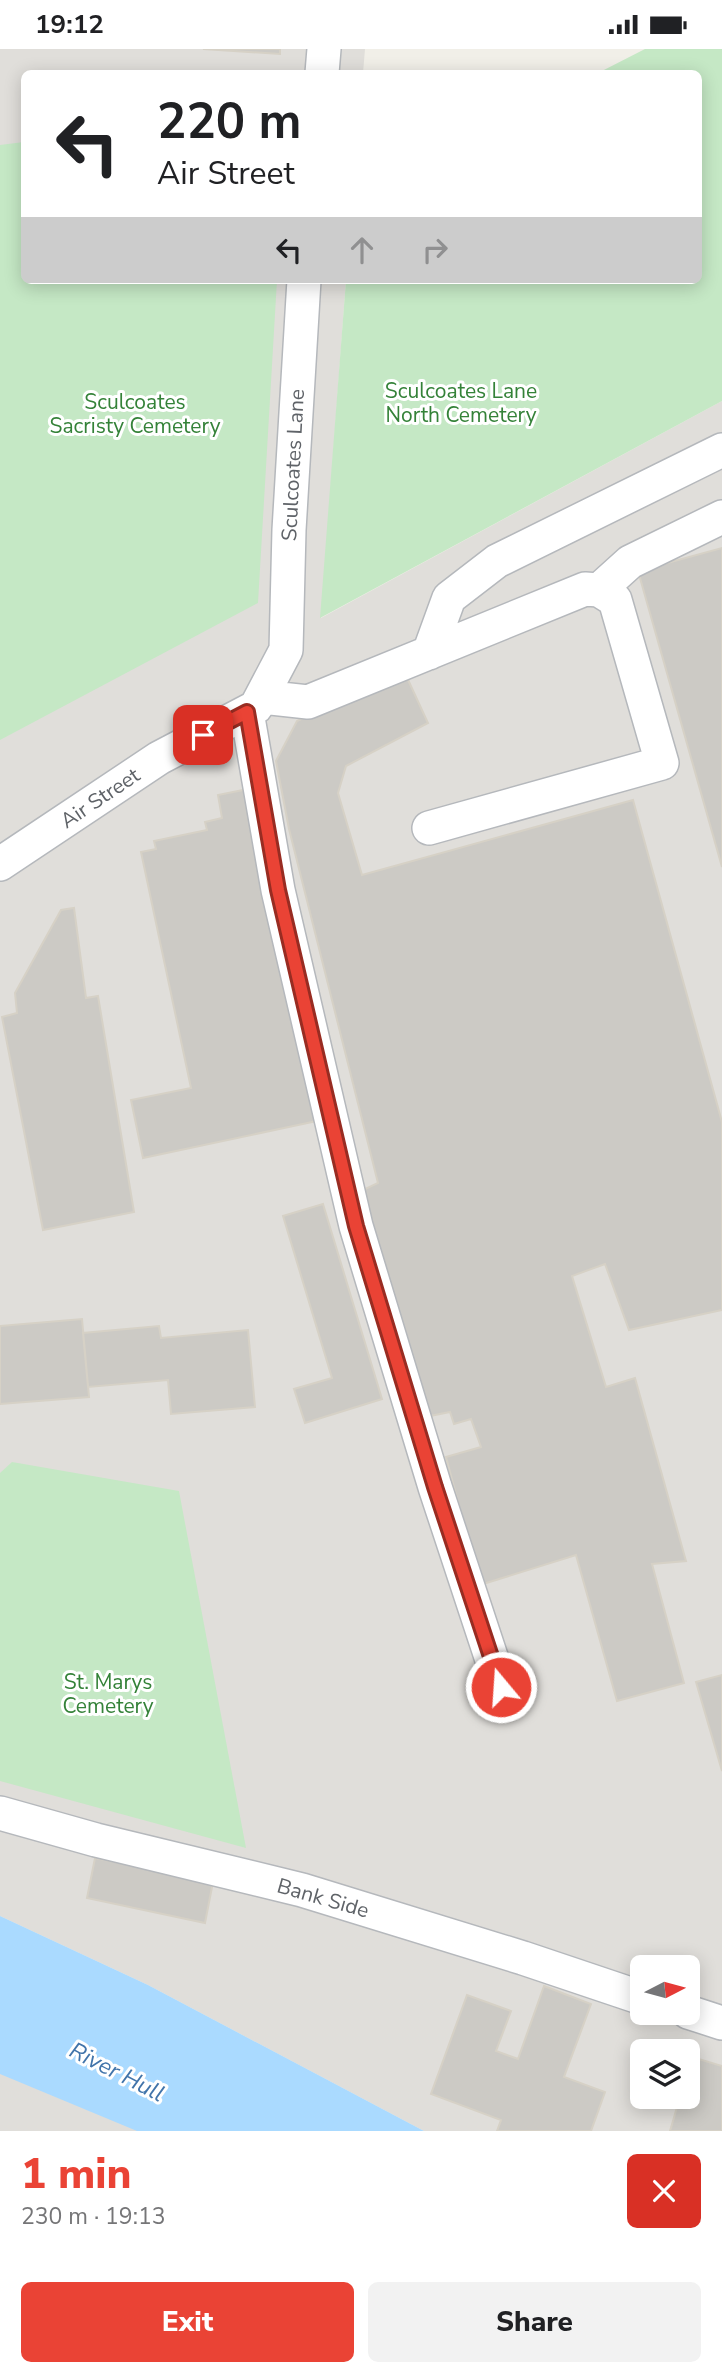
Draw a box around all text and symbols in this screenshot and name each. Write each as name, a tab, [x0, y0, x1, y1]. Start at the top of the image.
text: 19:12	[35, 7, 104, 42]
text: 220 m	[157, 88, 301, 155]
icon: left	[42, 98, 133, 189]
text: Air Street	[157, 152, 295, 195]
icon: left	[270, 231, 308, 269]
icon: ahead	[343, 231, 381, 269]
icon: right	[416, 231, 454, 269]
park label: Sculcoates Lane North Cemetery	[385, 377, 537, 429]
park label: Sculcoates Sacristy Cemetery	[50, 388, 221, 440]
street label: Sculcoates Lane	[275, 388, 311, 542]
pin	[173, 705, 233, 765]
icon: arrive	[184, 716, 222, 754]
street label: Air Street	[55, 761, 146, 835]
position arrow	[464, 1650, 538, 1724]
park label: St. Marys Cemetery	[62, 1668, 154, 1720]
street label: Bank Side	[274, 1872, 372, 1924]
north arrow	[630, 1955, 700, 2025]
map controls	[630, 1955, 700, 2109]
water label: River Hull	[64, 2035, 170, 2109]
button: layers	[630, 2039, 700, 2109]
text: 1 min	[21, 2146, 131, 2203]
button: close	[627, 2154, 701, 2228]
text: 230 m · 19:13	[21, 2201, 166, 2232]
button: Exit	[21, 2282, 354, 2362]
button: Share	[368, 2282, 701, 2362]

